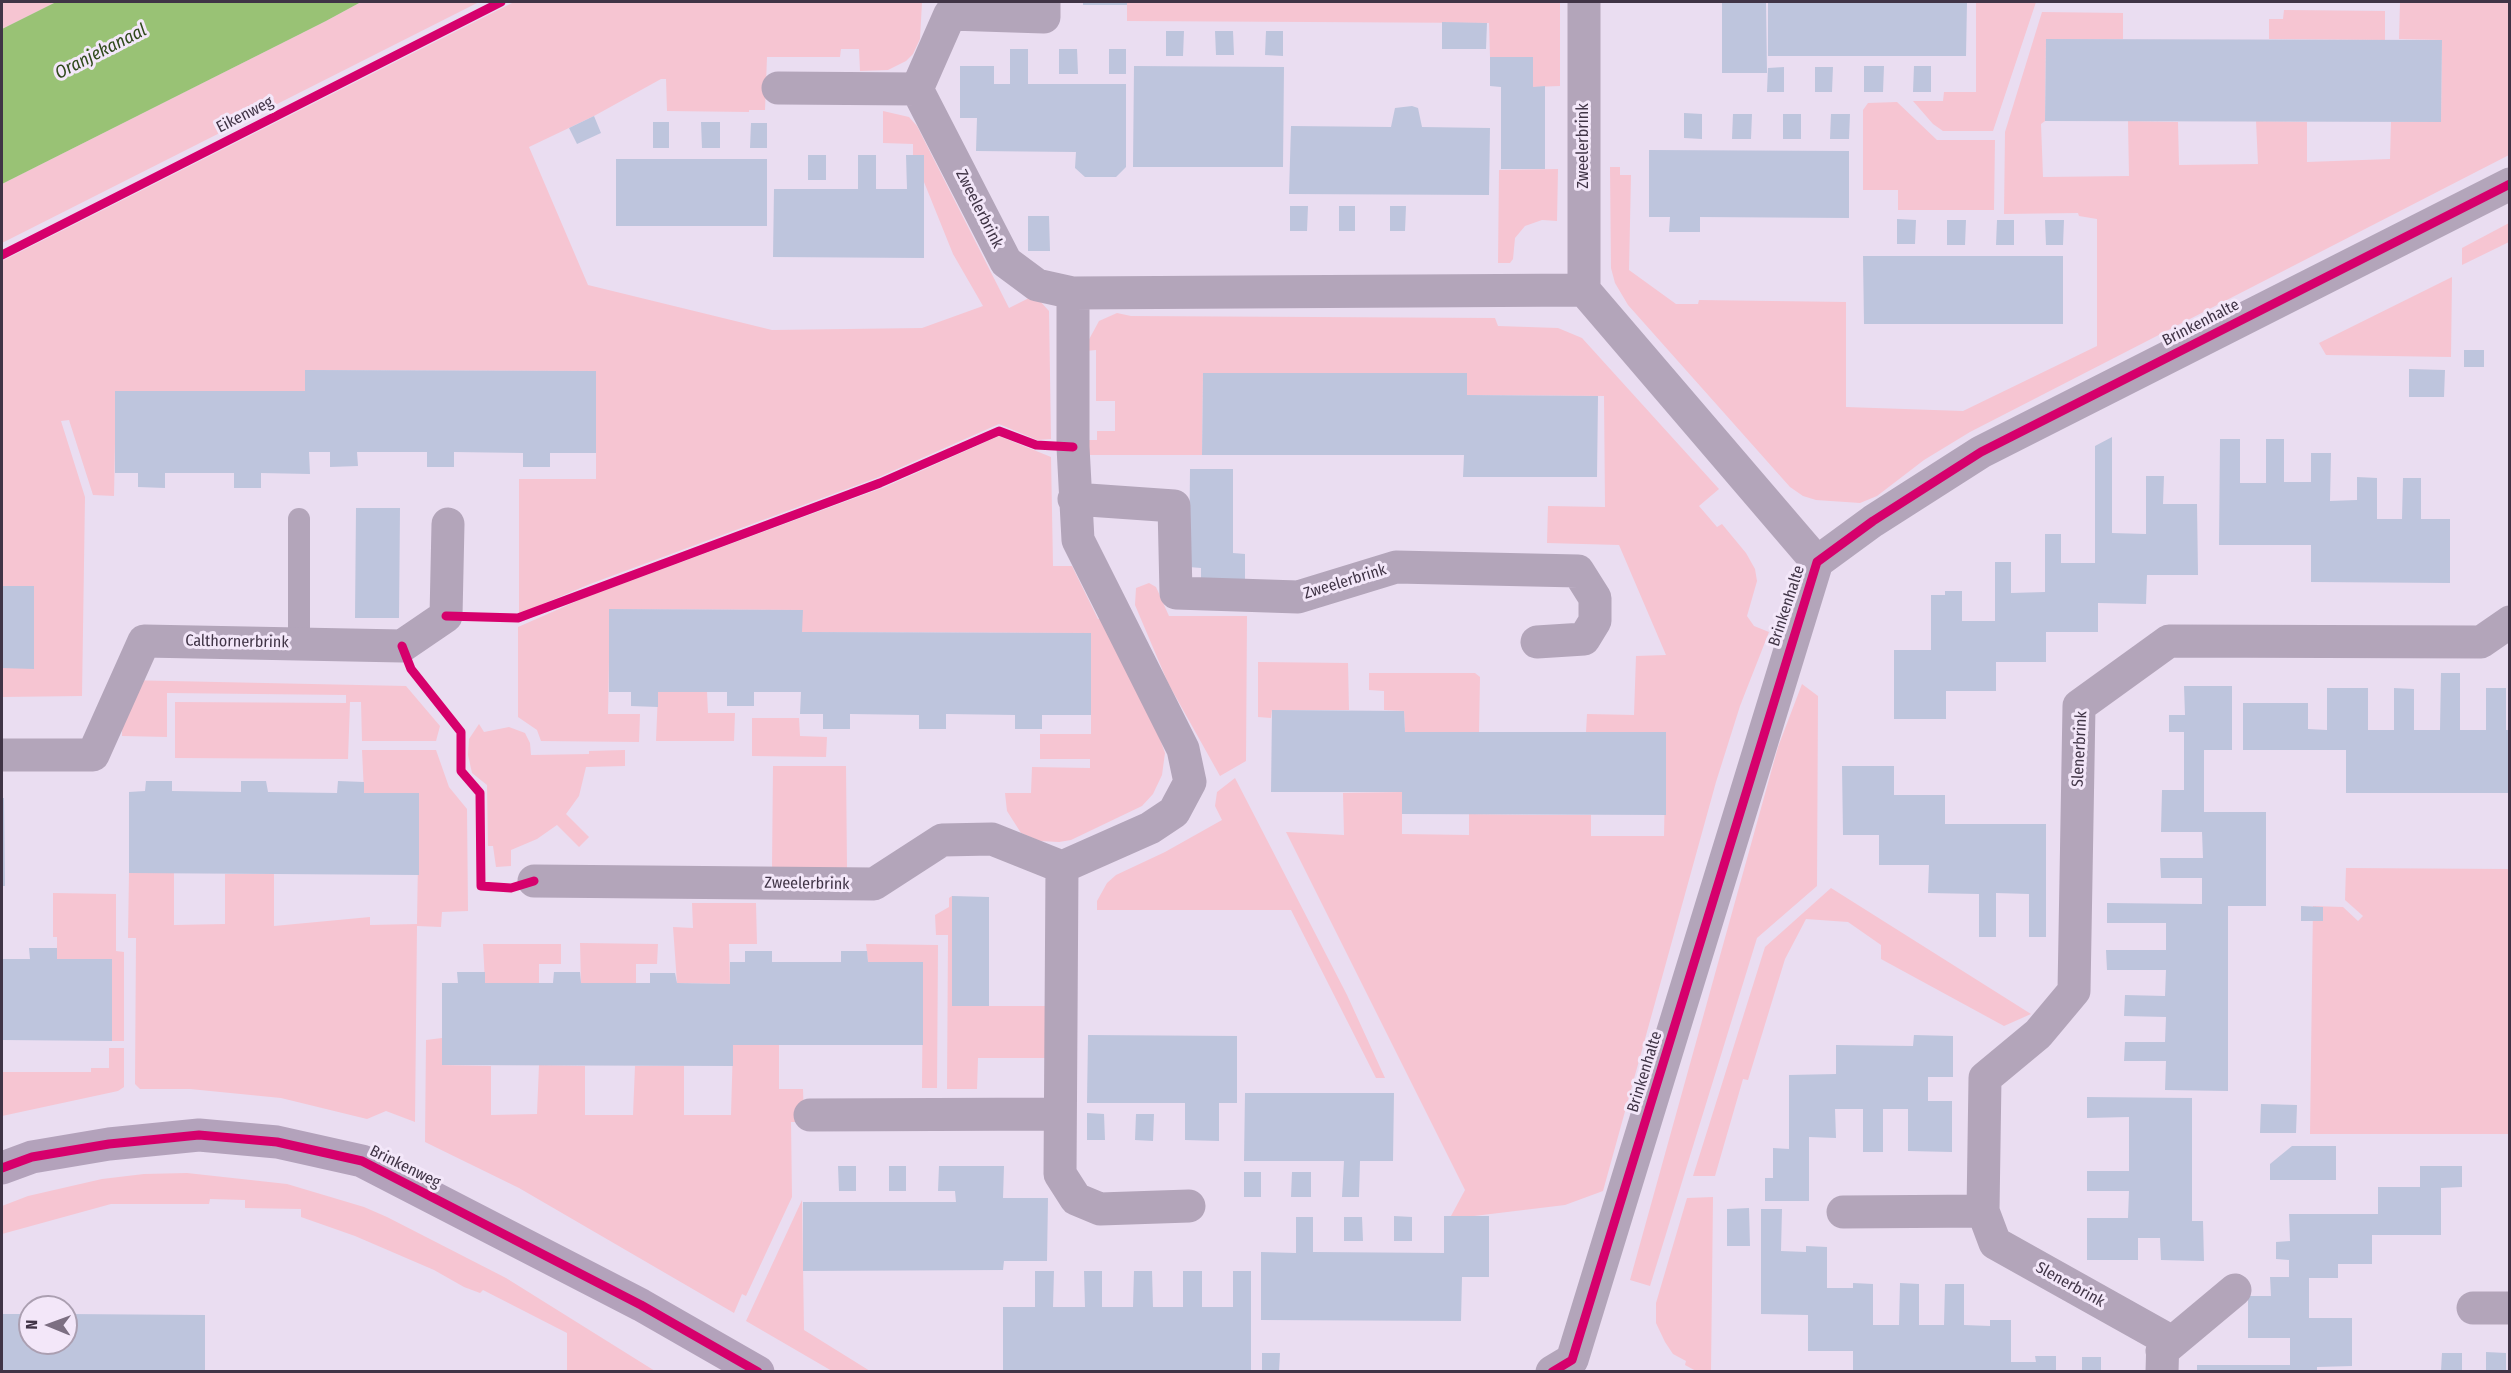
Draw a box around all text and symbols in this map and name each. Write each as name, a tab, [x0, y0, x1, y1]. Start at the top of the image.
water label: Oranjekanaal	[52, 20, 150, 84]
street label: Eikenweg	[213, 93, 277, 137]
street label: Zweelerbrink	[1574, 103, 1594, 189]
street label: Zweelerbrink	[951, 167, 1007, 251]
street label: Brinkenhalte	[2159, 295, 2243, 351]
street label: Zweelerbrink	[1301, 560, 1389, 604]
street label: Brinkenhalte	[1765, 563, 1809, 649]
street label: Calthornerbrink	[185, 631, 289, 653]
street label: Slenerbrink	[2068, 711, 2092, 787]
street label: Zweelerbrink	[764, 874, 850, 894]
street label: Brinkenhalte	[1624, 1029, 1666, 1115]
street label: Brinkenweg	[366, 1142, 444, 1192]
street label: Slenerbrink	[2032, 1258, 2108, 1312]
north arrow	[18, 1295, 78, 1355]
text: N	[22, 1320, 41, 1330]

